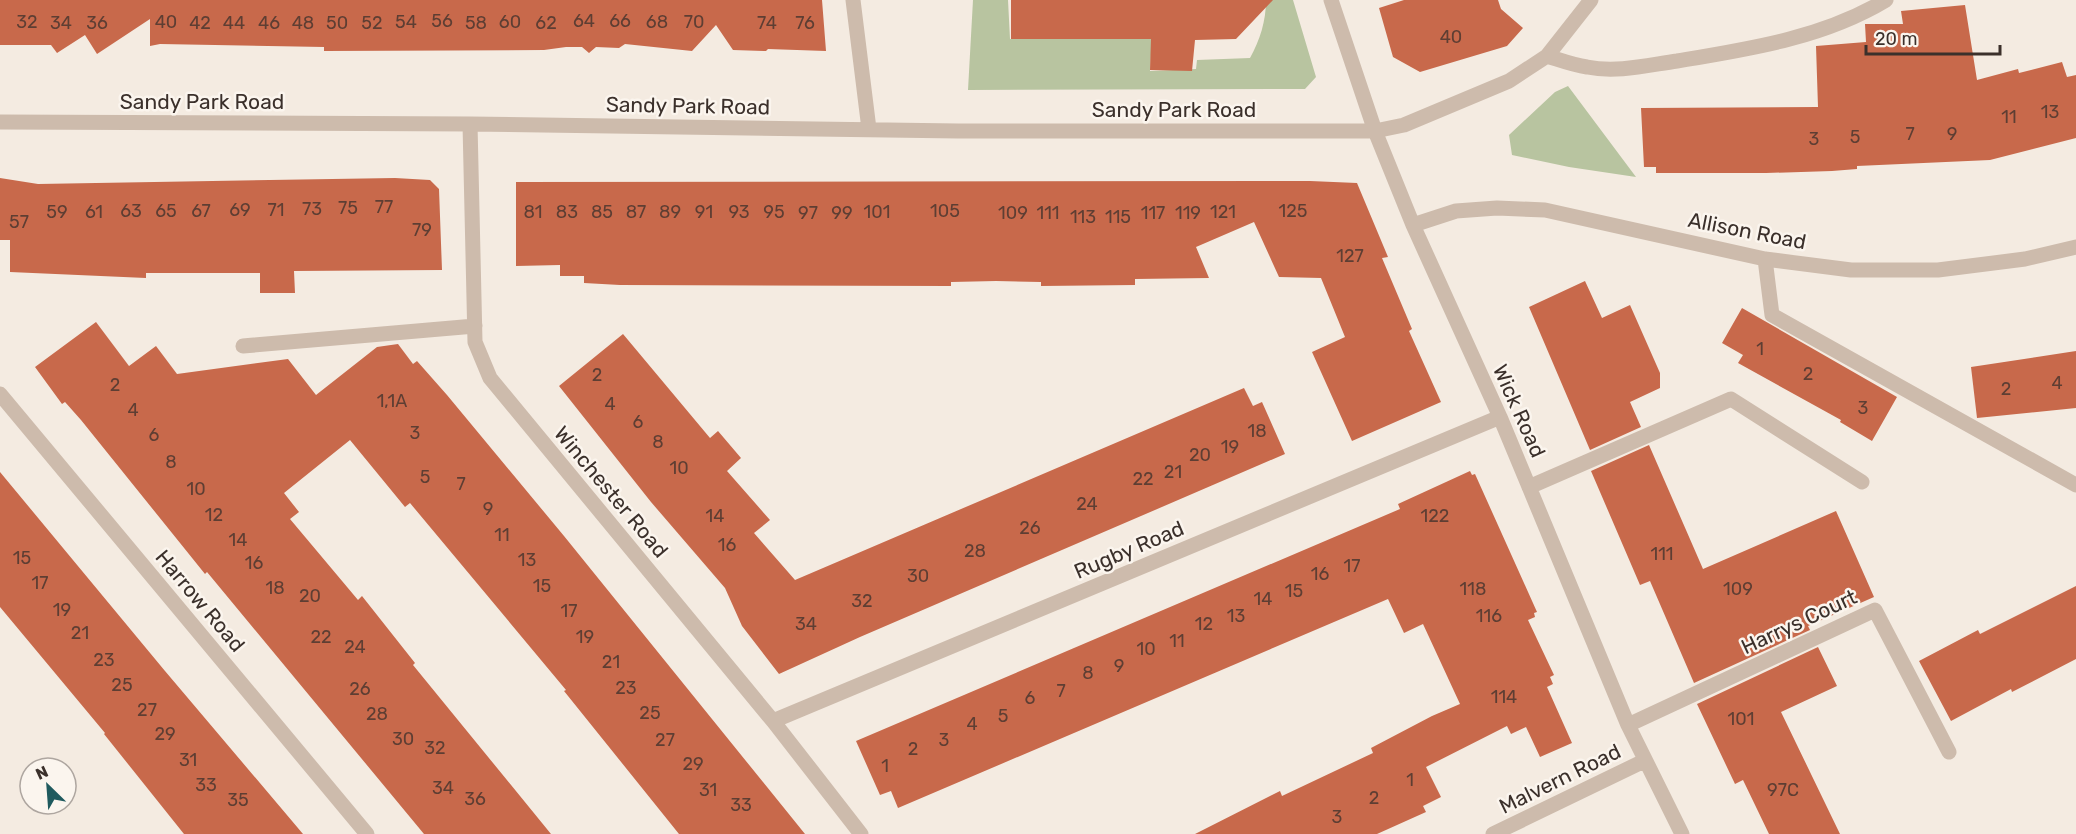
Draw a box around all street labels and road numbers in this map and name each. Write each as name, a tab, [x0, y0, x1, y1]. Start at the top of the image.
street label: Sandy Park Road	[120, 89, 284, 114]
street label: Sandy Park Road	[606, 92, 770, 119]
street label: Sandy Park Road	[1092, 97, 1256, 122]
street label: Allison Road	[1686, 207, 1808, 254]
street label: Wick Road	[1488, 360, 1551, 461]
street label: Winchester Road	[549, 421, 674, 562]
street label: Rugby Road	[1070, 515, 1188, 584]
street label: Harrow Road	[151, 545, 250, 657]
street label: Harrys Court	[1737, 584, 1861, 659]
street label: Malvern Road	[1495, 738, 1625, 819]

